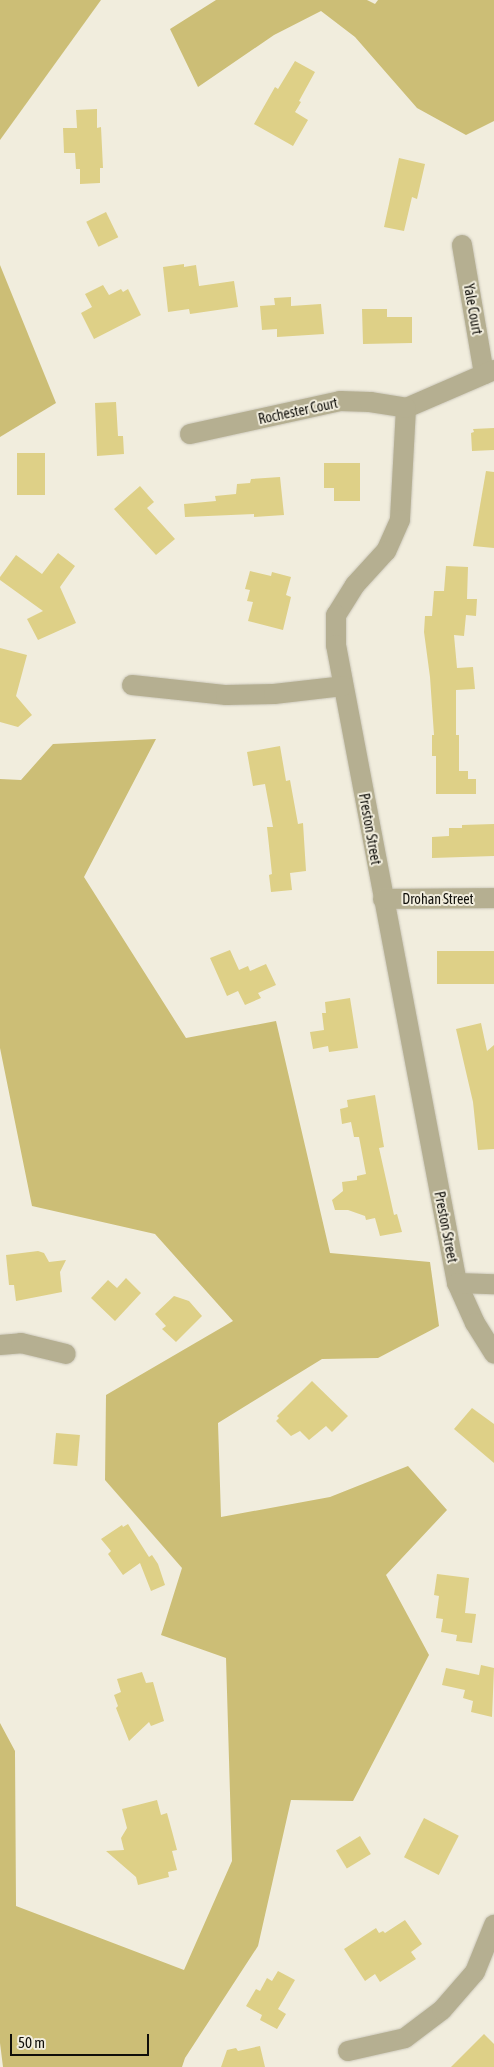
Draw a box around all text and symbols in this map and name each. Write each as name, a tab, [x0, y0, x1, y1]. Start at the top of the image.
street label: Yale Court	[460, 282, 486, 336]
street label: Rochester Court	[257, 394, 339, 428]
street label: Preston Street	[355, 792, 385, 866]
street label: Drohan Street	[402, 891, 474, 907]
street label: Preston Street	[431, 1190, 461, 1264]
scale bar	[12, 2024, 151, 2056]
text: 50 m	[18, 2034, 45, 2051]

